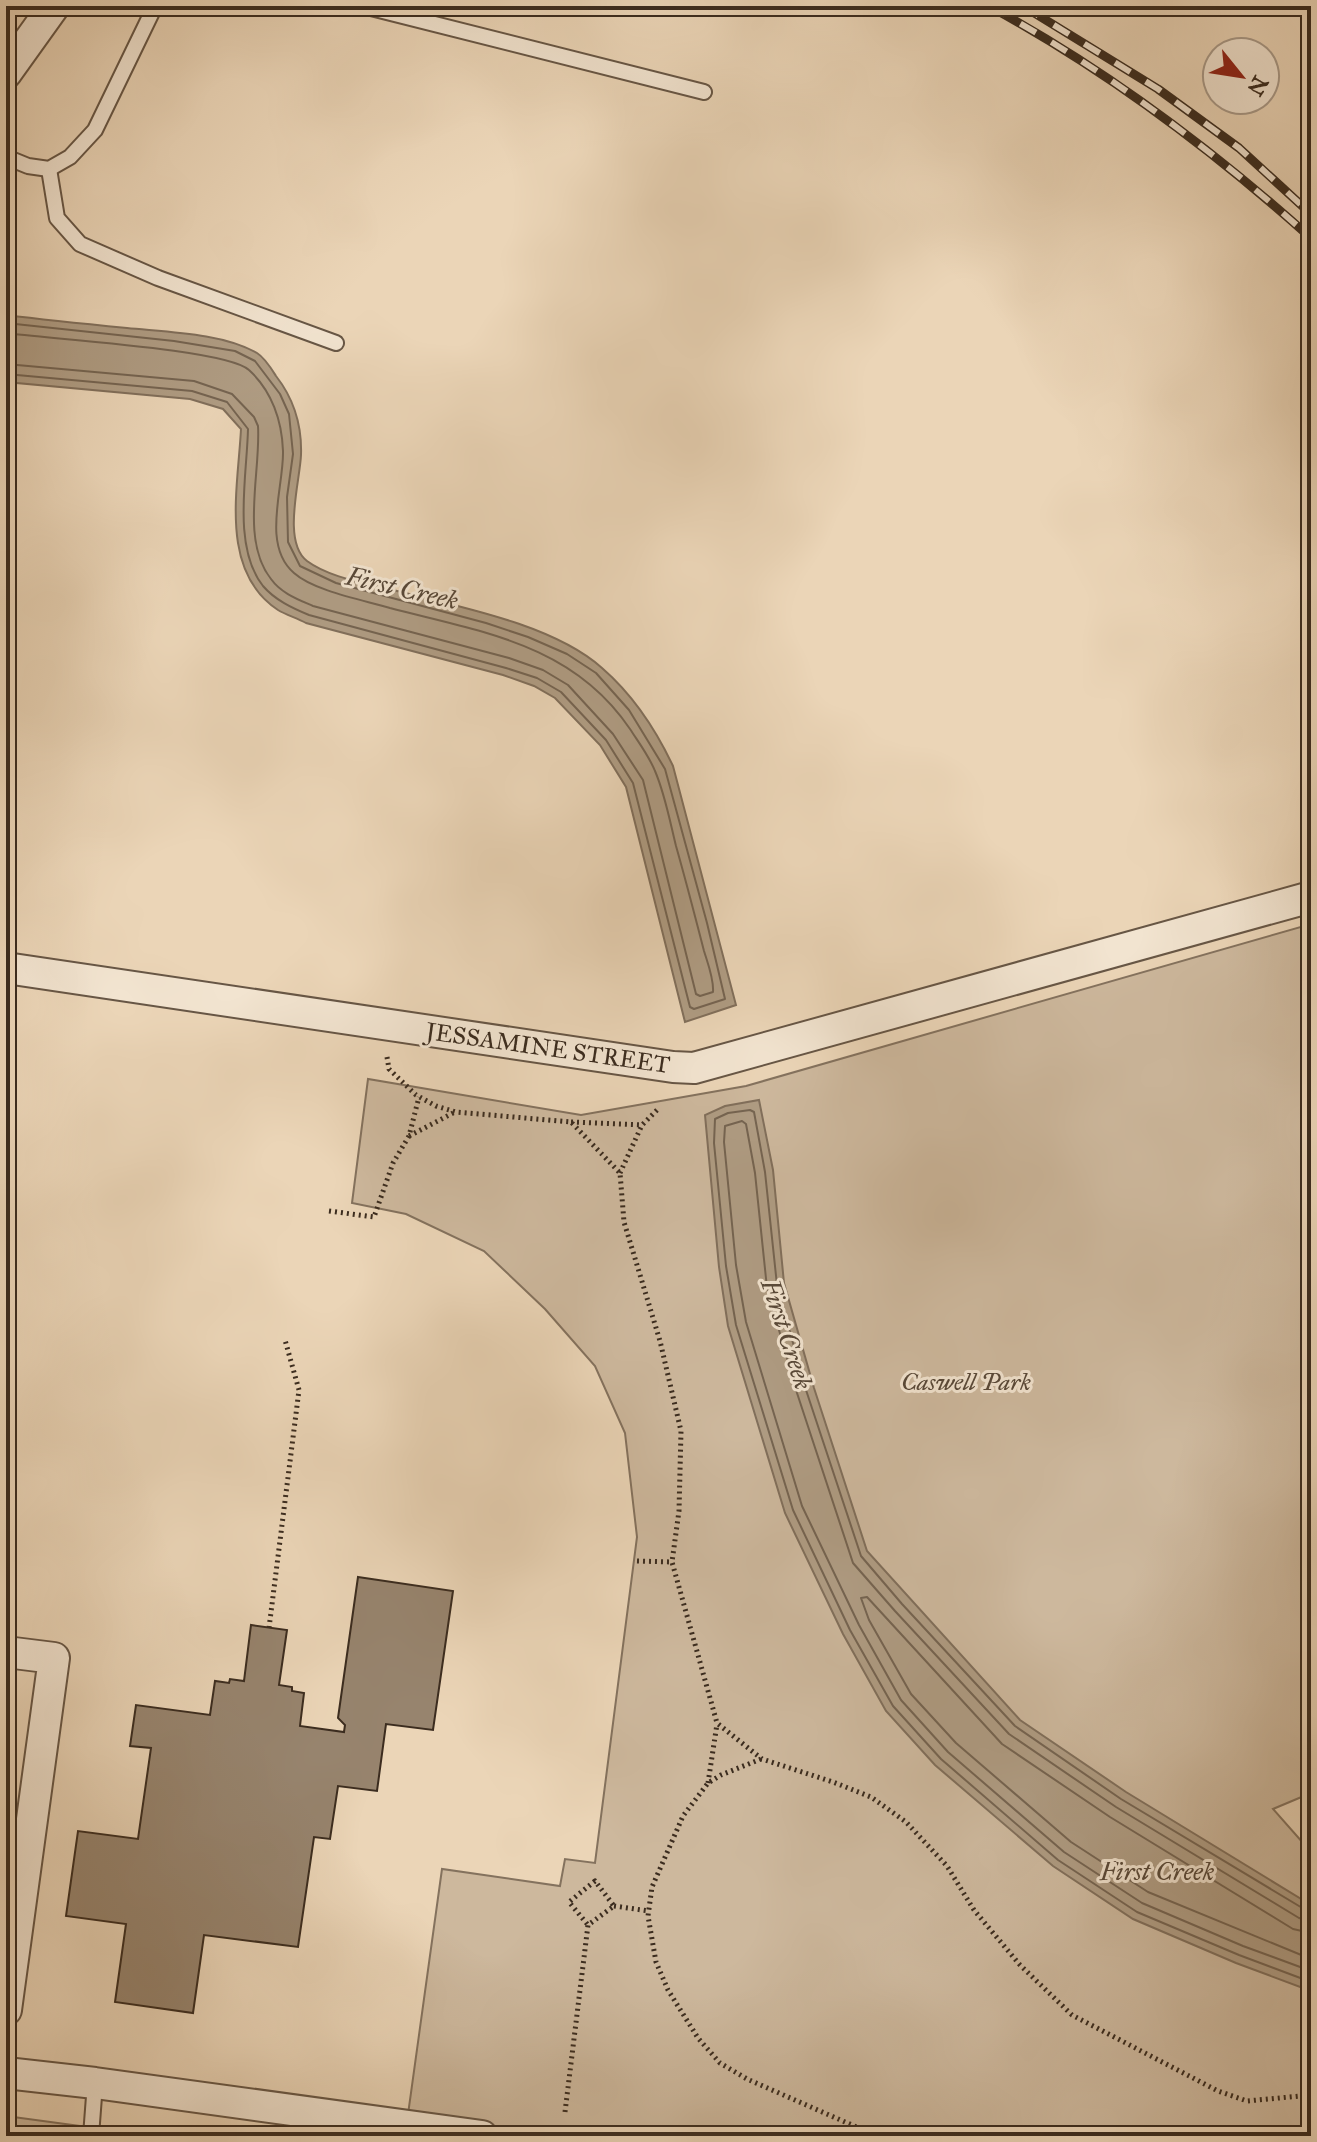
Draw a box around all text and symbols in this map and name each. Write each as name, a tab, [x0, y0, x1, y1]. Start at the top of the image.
north arrow	[1201, 36, 1281, 116]
text: N	[1241, 71, 1274, 101]
water label: First Creek	[342, 559, 462, 617]
street label: JESSAMINE STREET	[421, 1016, 672, 1080]
water label: First Creek	[754, 1274, 820, 1394]
park label: Caswell Park	[901, 1367, 1031, 1397]
water label: First Creek	[1099, 1855, 1215, 1887]

